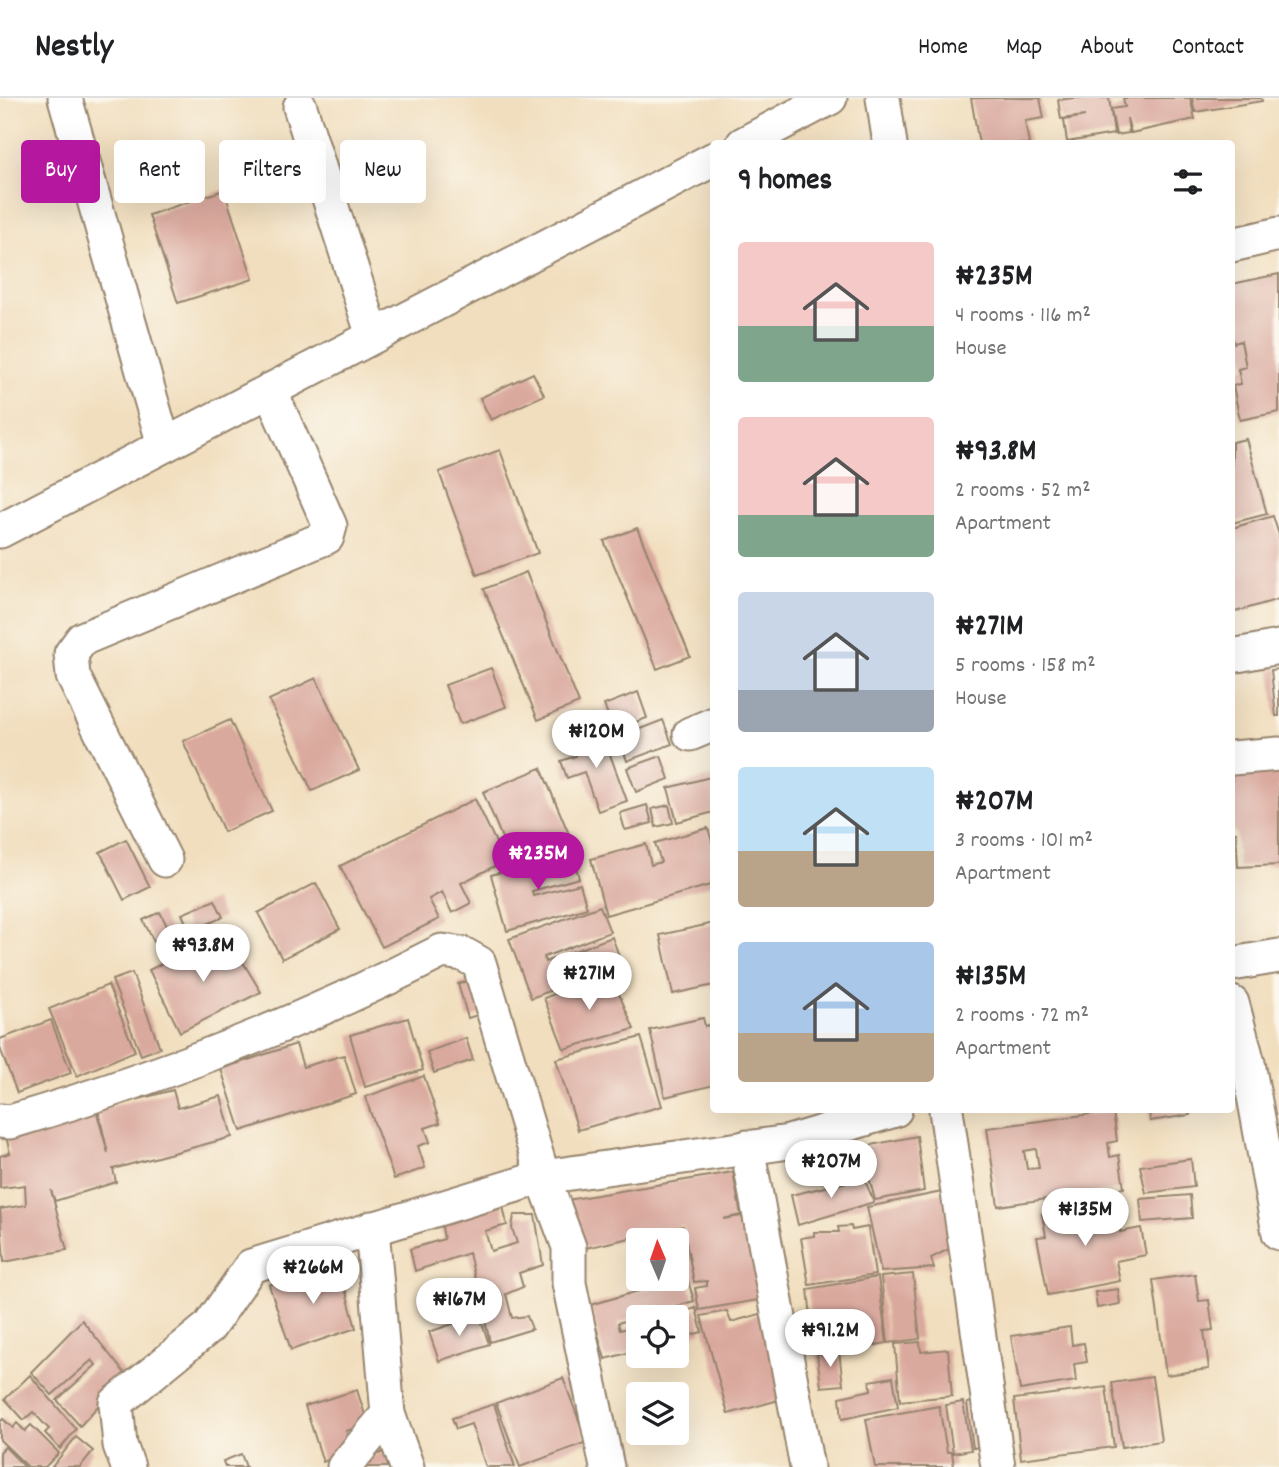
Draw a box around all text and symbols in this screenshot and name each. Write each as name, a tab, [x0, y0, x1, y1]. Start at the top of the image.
text: Nestly	[35, 25, 113, 72]
text: Home	[918, 31, 968, 65]
text: Map	[1006, 31, 1042, 65]
text: About	[1080, 31, 1134, 65]
text: Contact	[1172, 31, 1244, 65]
chip: Buy	[21, 140, 100, 203]
chip: Rent	[114, 140, 205, 203]
chip: Filters	[219, 140, 326, 203]
chip: New	[340, 140, 426, 203]
text: 9 homes	[738, 161, 832, 204]
icon: filters	[1169, 163, 1207, 201]
text: ₦235M	[955, 257, 1033, 300]
icon: home	[794, 270, 878, 354]
text: 4 rooms · 116 m²	[955, 300, 1091, 333]
text: House	[955, 333, 1007, 366]
text: ₦93.8M	[955, 432, 1036, 475]
icon: home	[794, 445, 878, 529]
text: 2 rooms · 52 m²	[955, 475, 1091, 508]
text: Apartment	[955, 508, 1051, 541]
text: ₦271M	[955, 607, 1024, 650]
icon: home	[794, 620, 878, 704]
text: 5 rooms · 158 m²	[955, 650, 1096, 683]
text: House	[955, 683, 1007, 716]
pin: ₦120M	[547, 710, 645, 770]
text: ₦120M	[568, 716, 624, 749]
text: ₦207M	[955, 782, 1033, 825]
icon: home	[794, 795, 878, 879]
text: 3 rooms · 101 m²	[955, 825, 1093, 858]
pin: ₦235M	[489, 832, 587, 892]
text: ₦235M	[508, 838, 568, 871]
text: Apartment	[955, 858, 1051, 891]
pin: ₦93.8M	[146, 924, 260, 984]
text: ₦93.8M	[172, 930, 234, 963]
pin: ₦271M	[540, 953, 638, 1012]
text: ₦135M	[955, 957, 1026, 1000]
text: ₦271M	[563, 958, 615, 991]
icon: home	[794, 970, 878, 1054]
text: 2 rooms · 72 m²	[955, 1000, 1089, 1033]
text: Apartment	[955, 1033, 1051, 1066]
pin: ₦207M	[782, 1140, 880, 1200]
text: ₦207M	[801, 1146, 861, 1179]
pin: ₦135M	[1036, 1188, 1134, 1248]
text: ₦135M	[1058, 1194, 1112, 1227]
north arrow	[626, 1228, 690, 1292]
map controls	[626, 1228, 689, 1445]
pin: ₦266M	[264, 1246, 362, 1306]
text: ₦266M	[282, 1252, 344, 1285]
pin: ₦167M	[410, 1278, 508, 1338]
text: ₦167M	[432, 1284, 486, 1317]
button: locate	[626, 1305, 689, 1368]
pin: ₦91.2M	[773, 1310, 887, 1369]
text: ₦91.2M	[801, 1315, 859, 1348]
button: layers	[626, 1382, 689, 1445]

